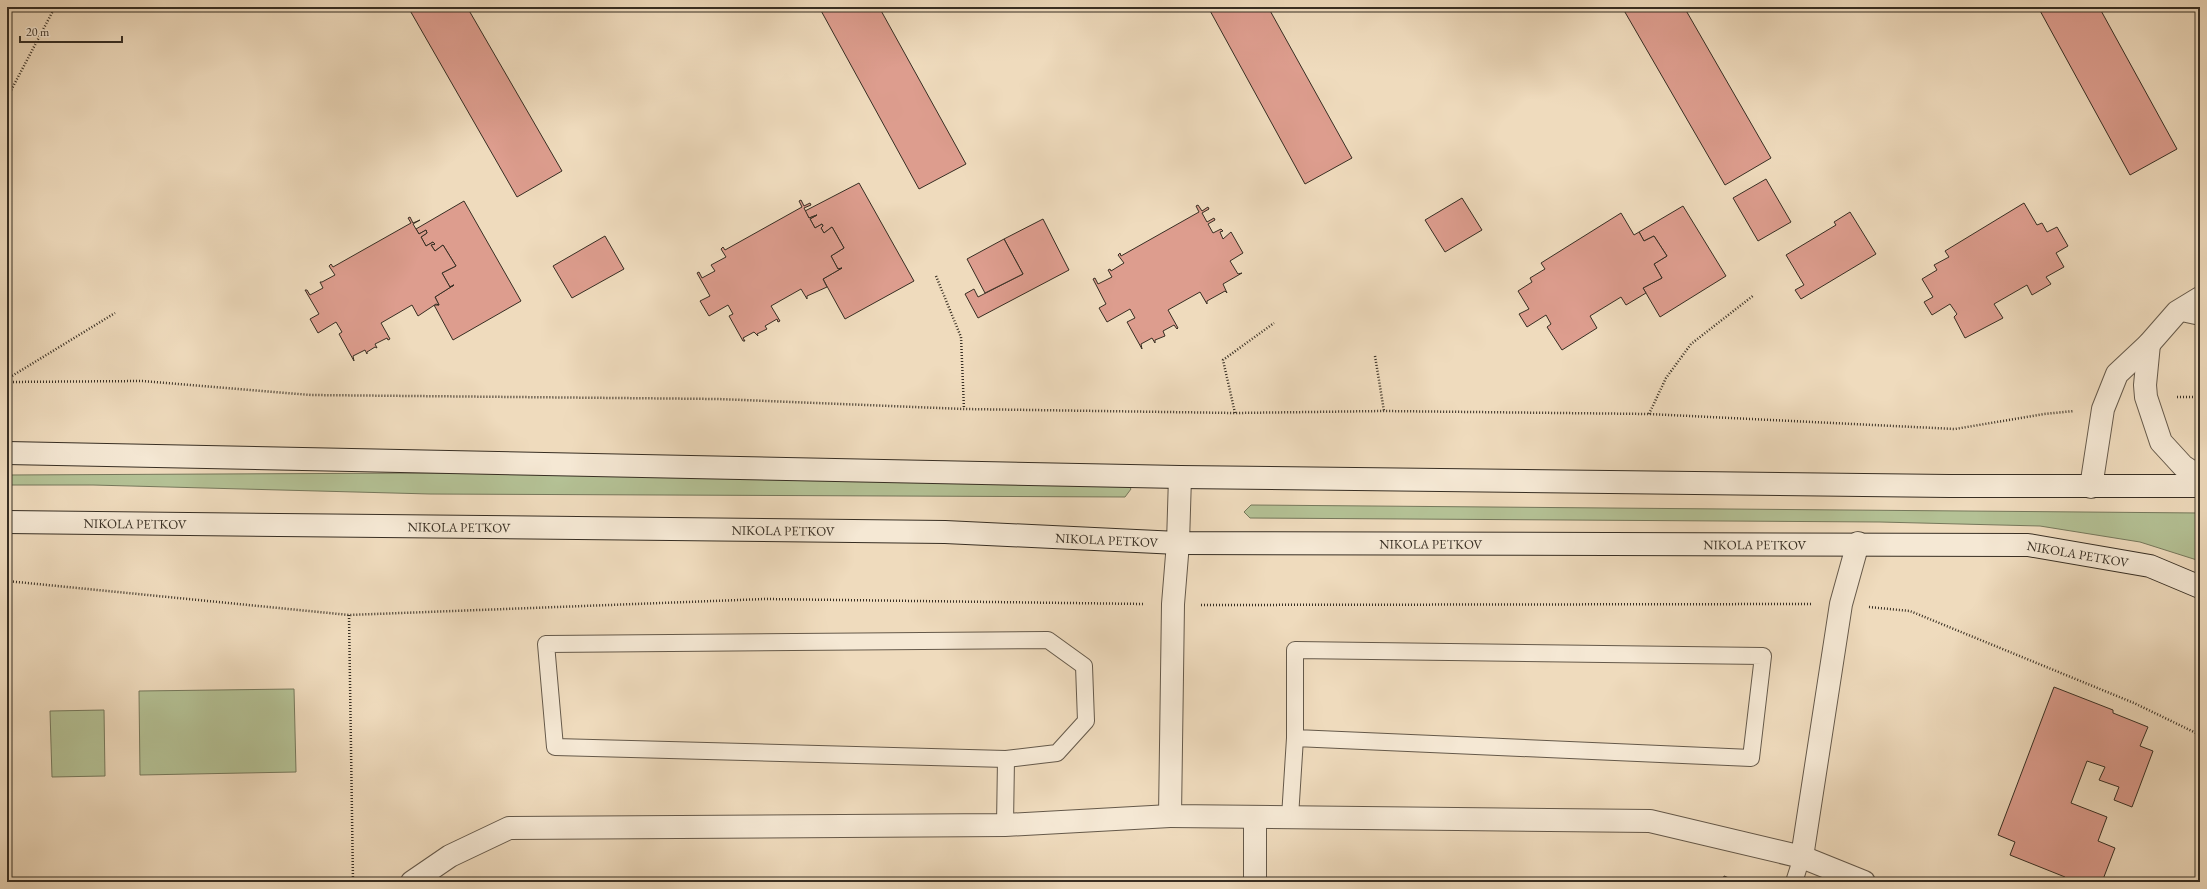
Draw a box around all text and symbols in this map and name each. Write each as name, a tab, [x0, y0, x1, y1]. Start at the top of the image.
scale bar	[20, 18, 122, 44]
text: 20 m	[26, 24, 50, 40]
street label: NIKOLA PETKOV	[83, 514, 187, 532]
street label: NIKOLA PETKOV	[407, 518, 511, 536]
street label: NIKOLA PETKOV	[731, 521, 835, 539]
street label: NIKOLA PETKOV	[1055, 529, 1159, 551]
street label: NIKOLA PETKOV	[1379, 535, 1482, 552]
street label: NIKOLA PETKOV	[1703, 536, 1806, 553]
street label: NIKOLA PETKOV	[2026, 536, 2130, 571]

